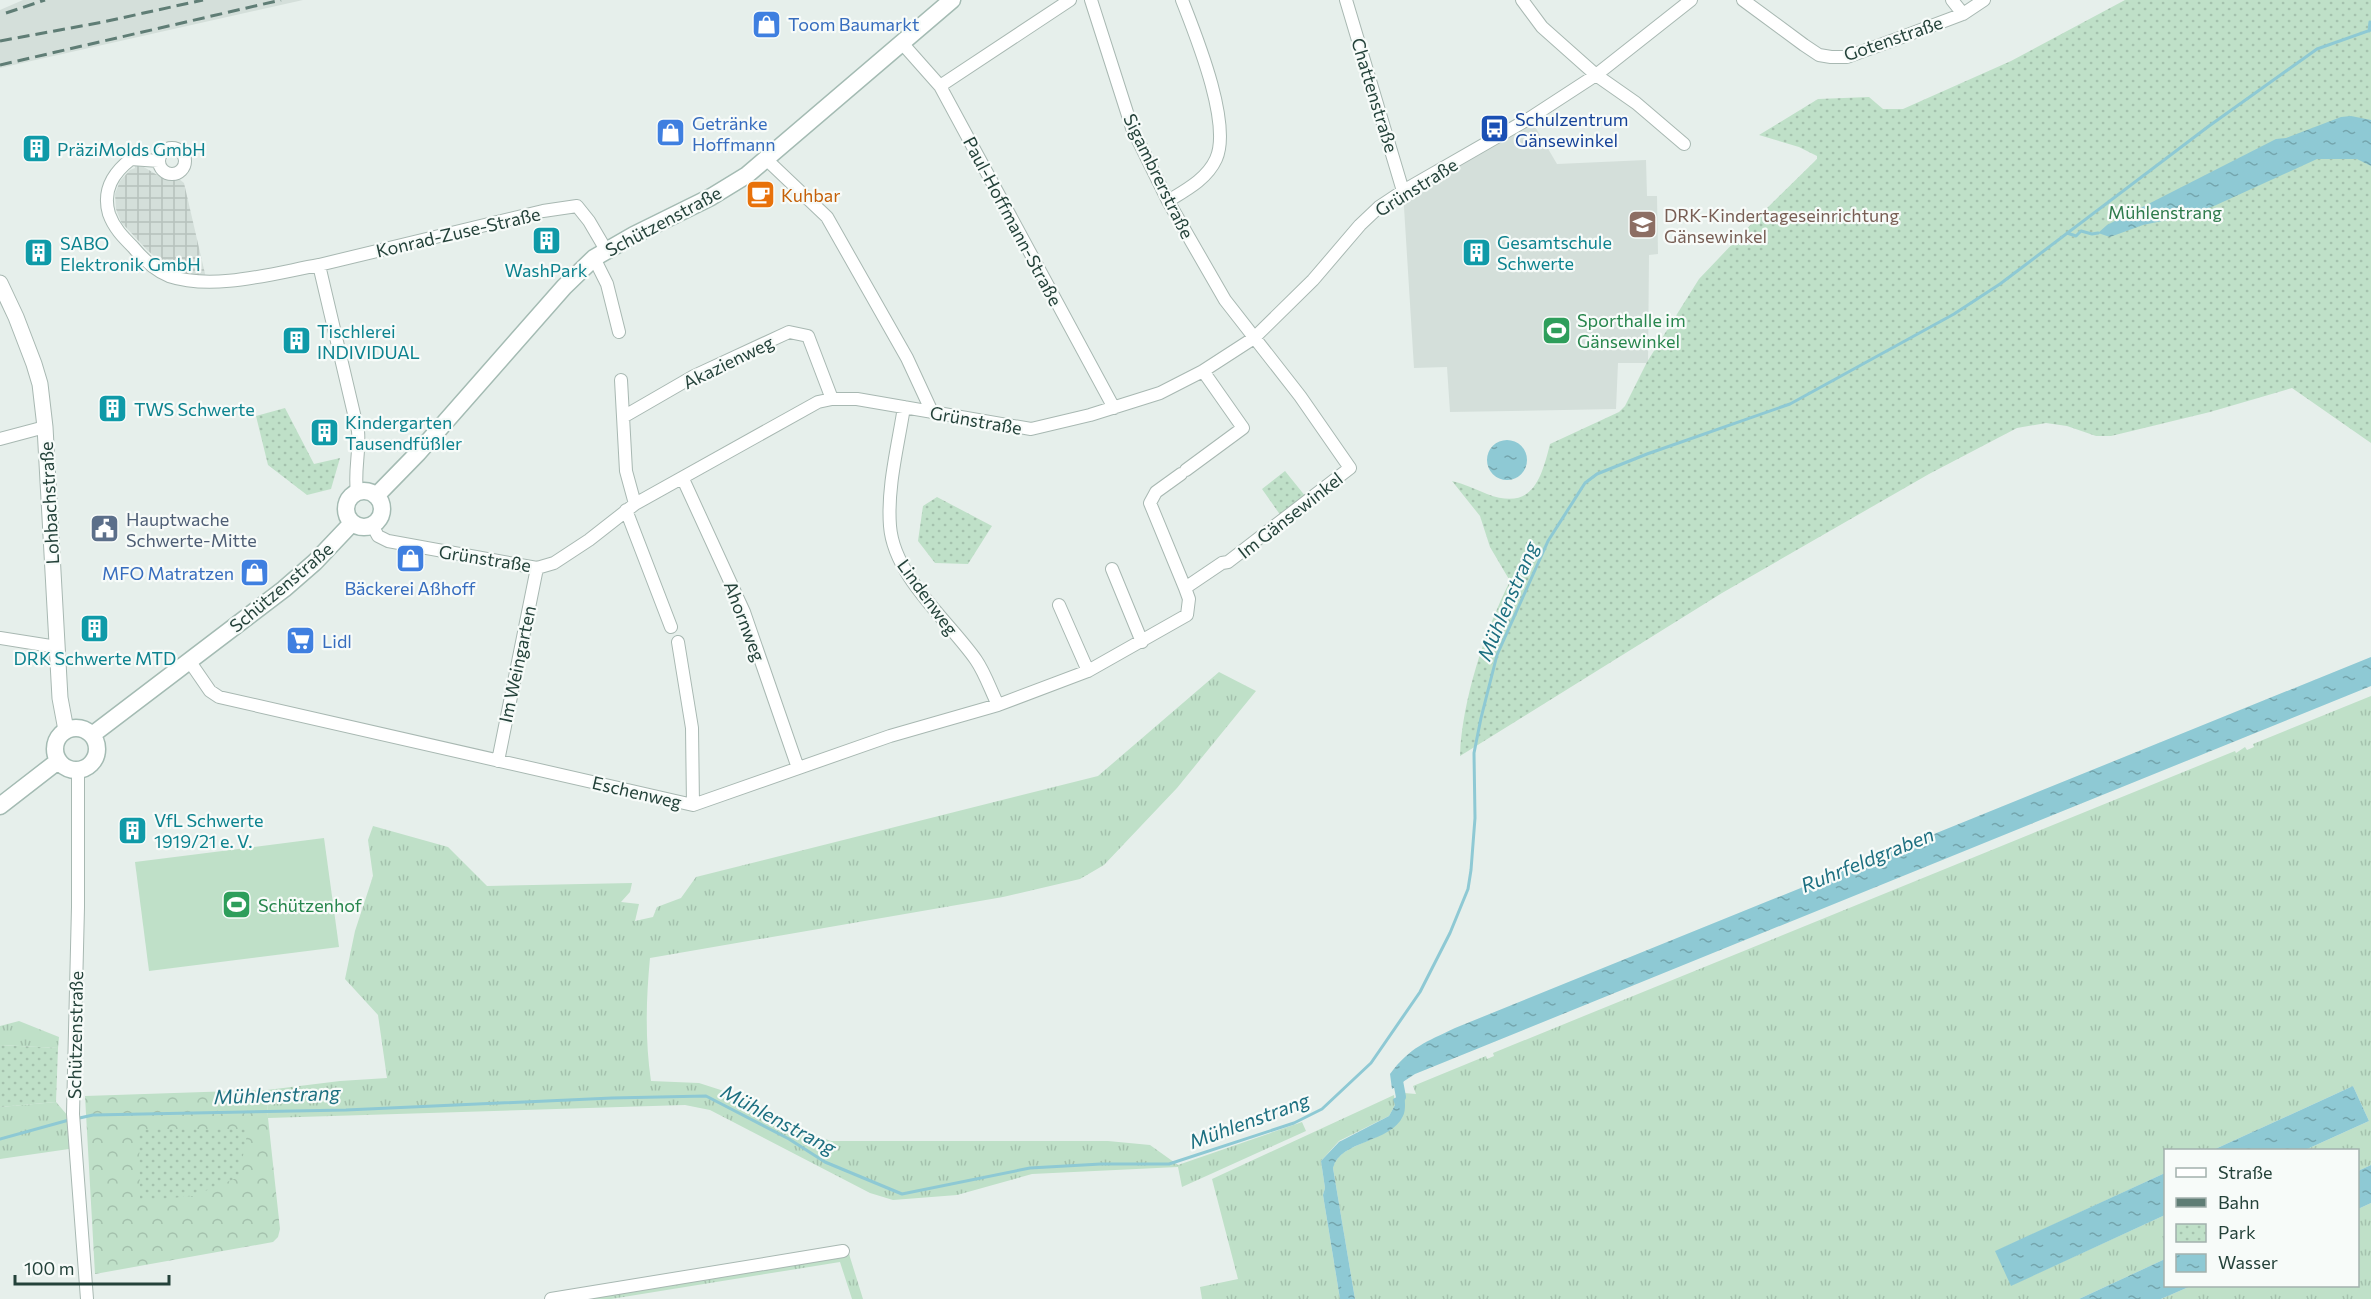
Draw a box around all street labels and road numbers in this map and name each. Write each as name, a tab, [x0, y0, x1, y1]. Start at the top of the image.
street label: Gotenstraße	[1841, 11, 1945, 65]
street label: Chattenstraße	[1347, 35, 1403, 155]
street label: Sigambrerstraße	[1119, 110, 1199, 242]
street label: Paul-Hoffmann-Straße	[959, 132, 1067, 310]
street label: Grünstraße	[1371, 153, 1461, 221]
street label: Schützenstraße	[601, 181, 725, 261]
street label: Konrad-Zuse-Straße	[374, 202, 542, 262]
street label: Akazienweg	[679, 331, 777, 393]
street label: Grünstraße	[928, 401, 1024, 439]
street label: Lohbachstraße	[35, 441, 63, 565]
street label: Im Gänsewinkel	[1233, 467, 1347, 563]
street label: Schützenstraße	[225, 537, 337, 637]
street label: Grünstraße	[437, 540, 533, 576]
street label: Lindenweg	[893, 555, 963, 639]
street label: Ahornweg	[720, 578, 770, 664]
street label: Im Weingarten	[494, 604, 540, 724]
street label: Eschenweg	[590, 771, 684, 813]
street label: Schützenstraße	[63, 971, 87, 1099]

